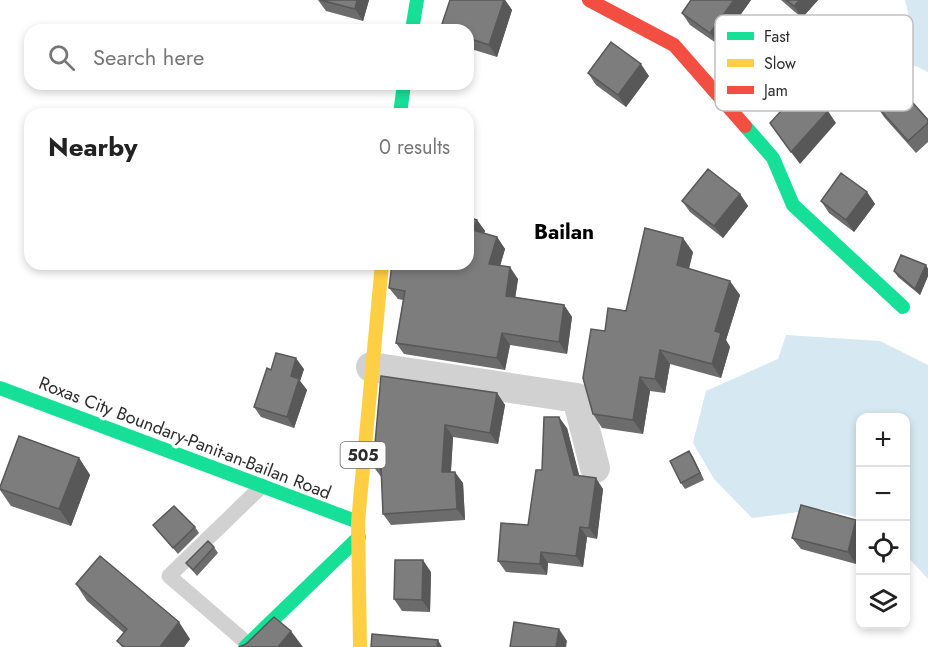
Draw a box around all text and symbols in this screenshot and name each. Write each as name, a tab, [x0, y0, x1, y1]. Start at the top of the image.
legend	[715, 15, 913, 111]
search box	[24, 24, 474, 90]
text: Fast	[764, 25, 790, 48]
icon: search	[45, 41, 78, 74]
text: Search here	[93, 41, 204, 73]
text: Slow	[764, 52, 796, 75]
text: Jam	[762, 79, 788, 102]
text: Nearby	[48, 128, 137, 166]
text: 0 results	[379, 133, 450, 162]
district label: Bailan	[534, 217, 594, 247]
street label: Roxas City Boundary-Panit-an-Bailan Road	[35, 370, 335, 506]
map controls	[856, 413, 910, 629]
button: +	[856, 413, 910, 467]
road number: 505	[340, 442, 386, 468]
button: −	[856, 467, 910, 521]
button: locate	[856, 521, 910, 575]
button: layers	[856, 575, 910, 629]

